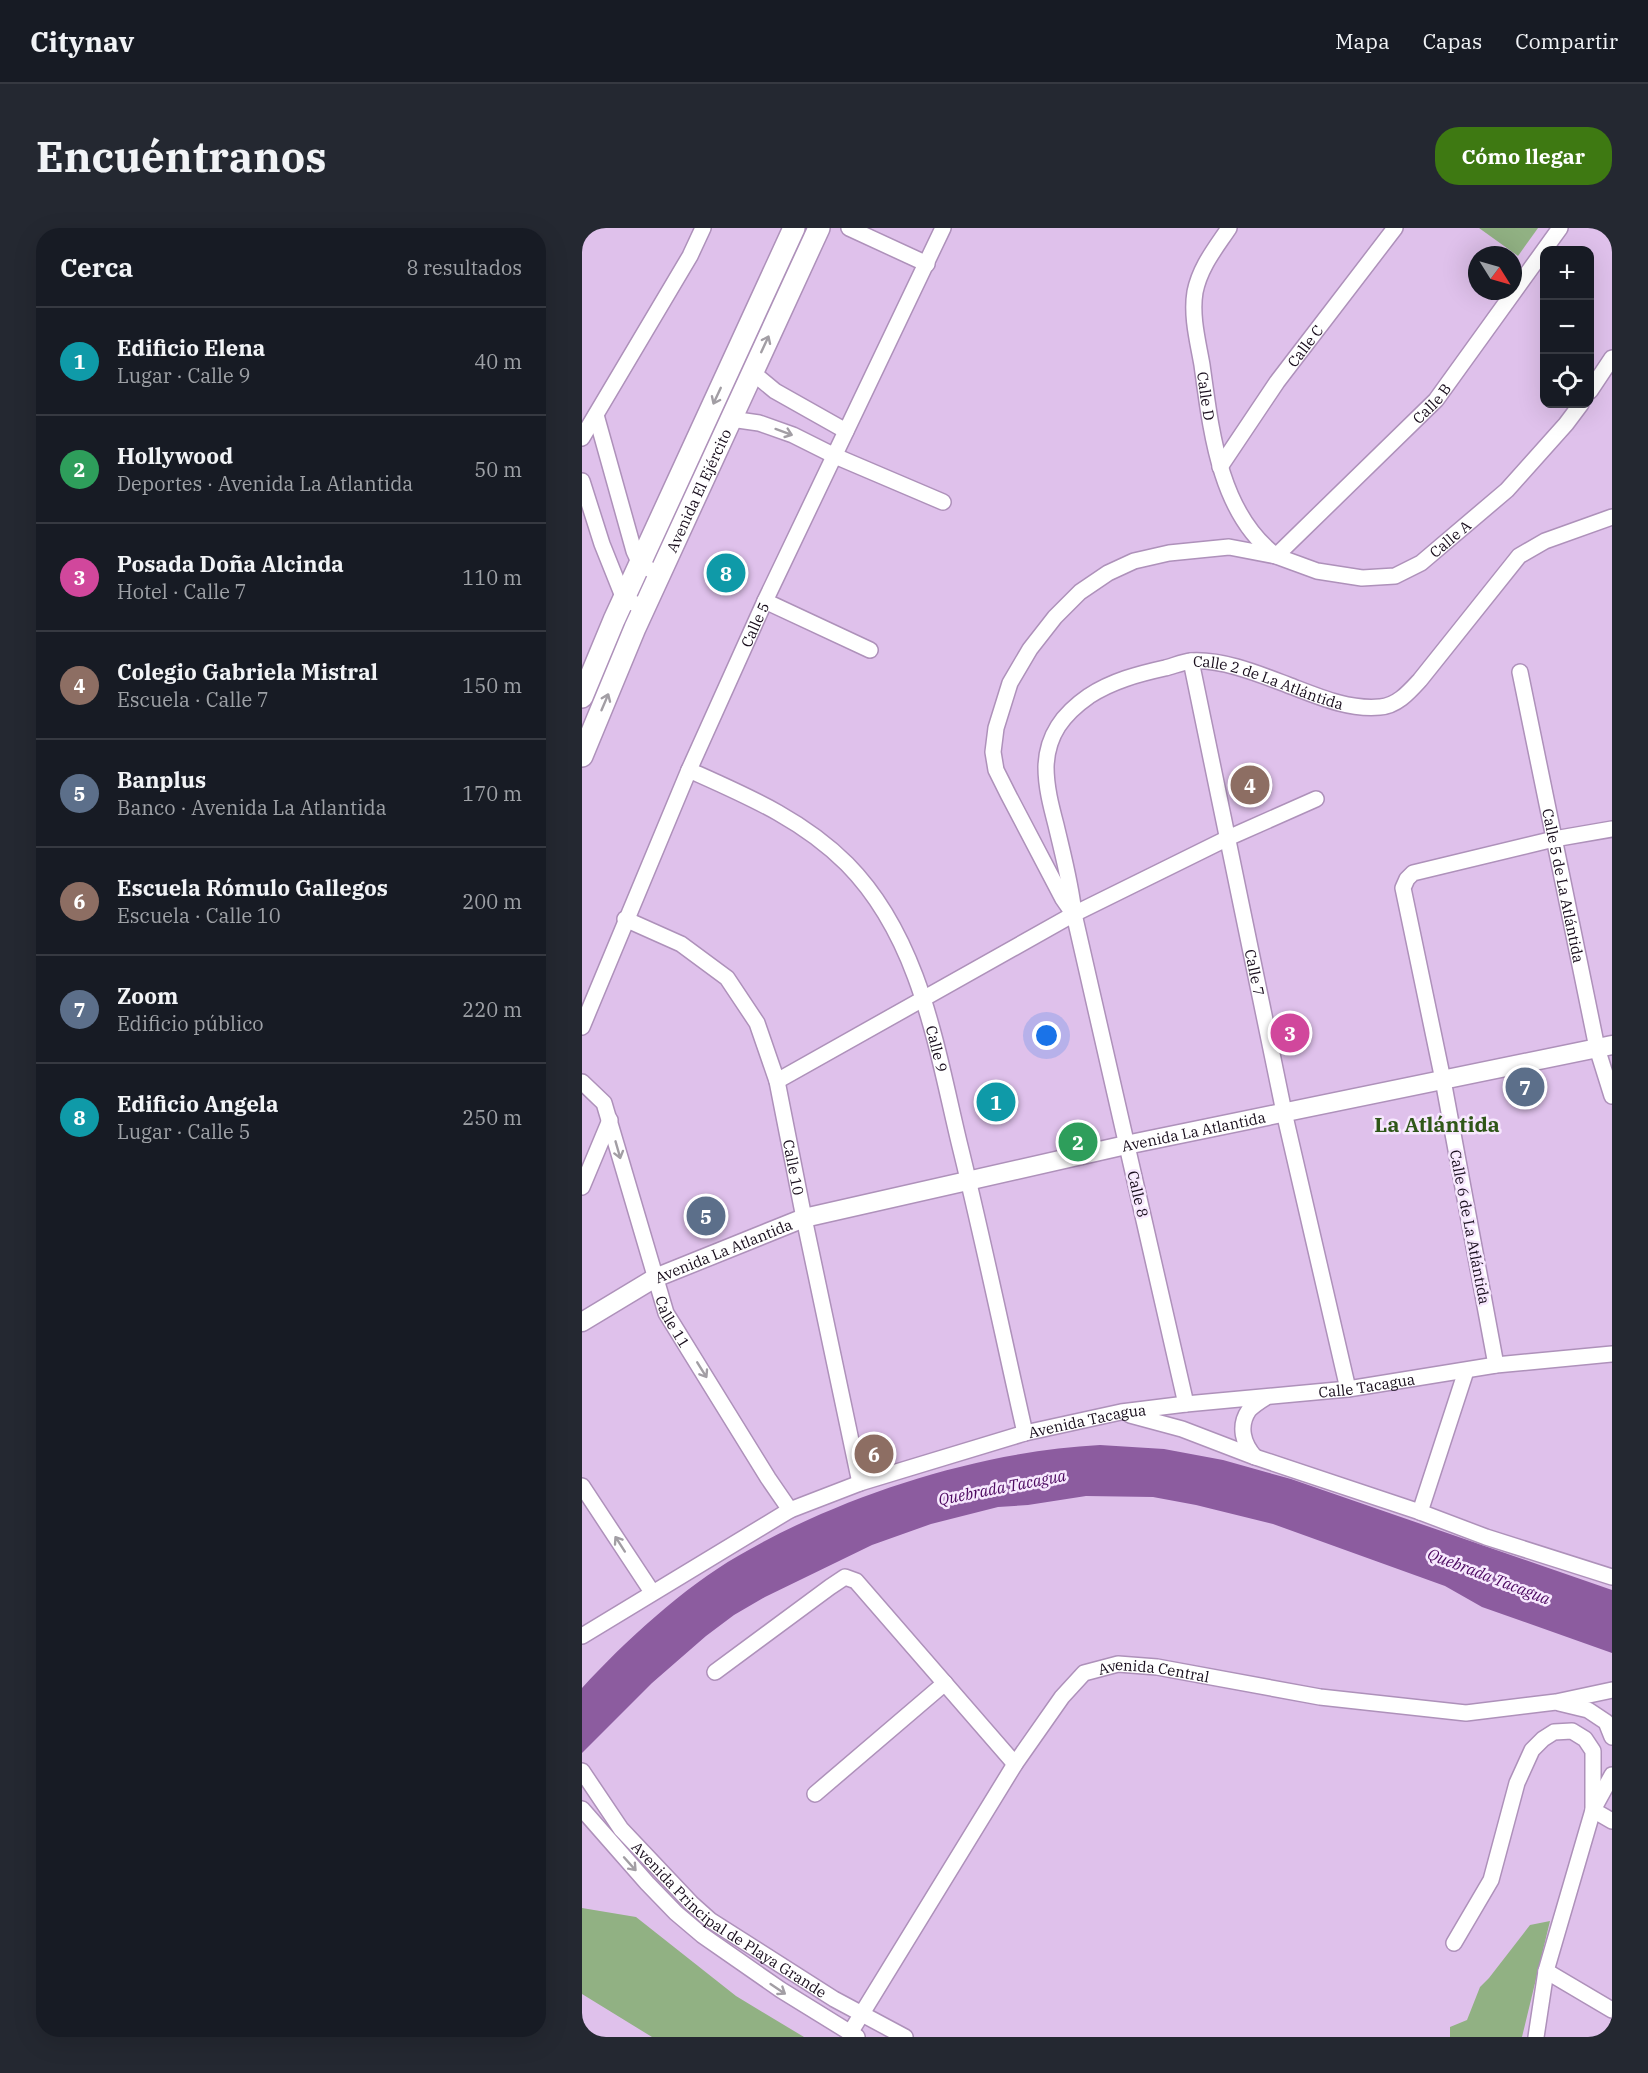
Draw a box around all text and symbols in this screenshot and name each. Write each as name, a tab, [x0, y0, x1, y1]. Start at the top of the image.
text: Citynav	[30, 23, 134, 60]
text: Mapa	[1335, 27, 1390, 55]
text: Capas	[1423, 27, 1482, 55]
text: Compartir	[1515, 27, 1618, 55]
button: Cómo llegar	[1435, 127, 1612, 185]
text: Encuéntranos	[36, 129, 327, 184]
north arrow	[1468, 246, 1522, 300]
map controls	[1540, 246, 1594, 408]
button: +	[1540, 246, 1594, 300]
text: Cerca	[60, 250, 133, 284]
text: 8 resultados	[406, 254, 522, 281]
button: −	[1540, 300, 1594, 354]
street label: Calle C	[1283, 321, 1327, 371]
text: Edificio Elena	[117, 333, 265, 362]
one-way arrow	[759, 336, 771, 354]
text: 1	[74, 348, 86, 375]
text: 40 m	[474, 348, 522, 375]
button: locate	[1540, 354, 1594, 408]
text: Lugar · Calle 9	[117, 362, 250, 389]
street label: Calle D	[1193, 370, 1219, 422]
street label: Calle B	[1408, 379, 1455, 428]
one-way arrow	[711, 386, 722, 404]
street label: Avenida El Ejército	[662, 426, 735, 555]
one-way arrow	[775, 427, 793, 438]
text: Hollywood	[117, 441, 233, 470]
text: 2	[74, 456, 86, 483]
text: 50 m	[474, 456, 522, 483]
text: Deportes · Avenida La Atlantida	[117, 470, 413, 497]
street label: Calle A	[1425, 515, 1475, 561]
text: Posada Doña Alcinda	[117, 549, 344, 578]
pin: 8	[706, 550, 746, 596]
text: 3	[74, 564, 86, 591]
text: 110 m	[462, 564, 522, 591]
text: Hotel · Calle 7	[117, 578, 247, 605]
street label: Calle 5	[736, 599, 773, 650]
street label: Calle 2 de La Atlántida	[1193, 651, 1346, 713]
text: Colegio Gabriela Mistral	[117, 657, 378, 686]
text: 4	[74, 672, 86, 699]
text: 150 m	[462, 672, 522, 699]
text: Escuela · Calle 7	[117, 686, 269, 713]
one-way arrow	[599, 694, 611, 712]
pin: 4	[1230, 762, 1270, 808]
text: Banplus	[117, 765, 206, 794]
text: 5	[74, 780, 86, 807]
text: 170 m	[462, 780, 522, 807]
text: Banco · Avenida La Atlantida	[117, 794, 387, 821]
street label: Calle 5 de La Atlántida	[1539, 807, 1589, 964]
text: Escuela Rómulo Gallegos	[117, 873, 388, 902]
text: 6	[74, 888, 86, 915]
text: 200 m	[462, 888, 522, 915]
text: Escuela · Calle 10	[117, 902, 281, 929]
street label: Calle 7	[1241, 947, 1269, 998]
text: Zoom	[117, 981, 178, 1010]
text: 7	[74, 996, 86, 1023]
text: 220 m	[462, 996, 522, 1023]
text: Edificio público	[117, 1010, 264, 1037]
pin: 3	[1270, 1010, 1310, 1056]
your location	[1032, 1021, 1061, 1050]
street label: Calle 9	[922, 1023, 952, 1074]
pin: 7	[1506, 1064, 1544, 1110]
pin: 1	[976, 1080, 1016, 1124]
text: Edificio Angela	[117, 1089, 279, 1118]
text: 8	[74, 1104, 86, 1131]
text: 250 m	[462, 1104, 522, 1131]
street label: Avenida La Atlantida	[1120, 1107, 1267, 1155]
district label: La Atlántida	[1374, 1110, 1500, 1138]
text: Lugar · Calle 5	[117, 1118, 250, 1145]
pin: 2	[1058, 1120, 1098, 1164]
street label: Calle 10	[779, 1138, 809, 1197]
one-way arrow	[613, 1140, 624, 1159]
street label: Calle 6 de La Atlántida	[1446, 1148, 1494, 1306]
street label: Calle 8	[1123, 1169, 1153, 1219]
pin: 5	[686, 1194, 726, 1238]
street label: Avenida La Atlantida	[652, 1214, 795, 1287]
street label: Calle 11	[652, 1293, 694, 1351]
one-way arrow	[696, 1361, 708, 1378]
street label: Calle Tacagua	[1318, 1369, 1416, 1401]
street label: Avenida Tacagua	[1026, 1400, 1147, 1442]
pin: 6	[854, 1432, 894, 1476]
water label: Quebrada Tacagua	[936, 1465, 1068, 1509]
one-way arrow	[613, 1535, 626, 1552]
water label: Quebrada Tacagua	[1425, 1543, 1553, 1609]
street label: Avenida Central	[1096, 1654, 1211, 1686]
street label: Avenida Principal de Playa Grande	[628, 1837, 830, 2001]
one-way arrow	[623, 1856, 637, 1871]
one-way arrow	[770, 1983, 786, 1995]

